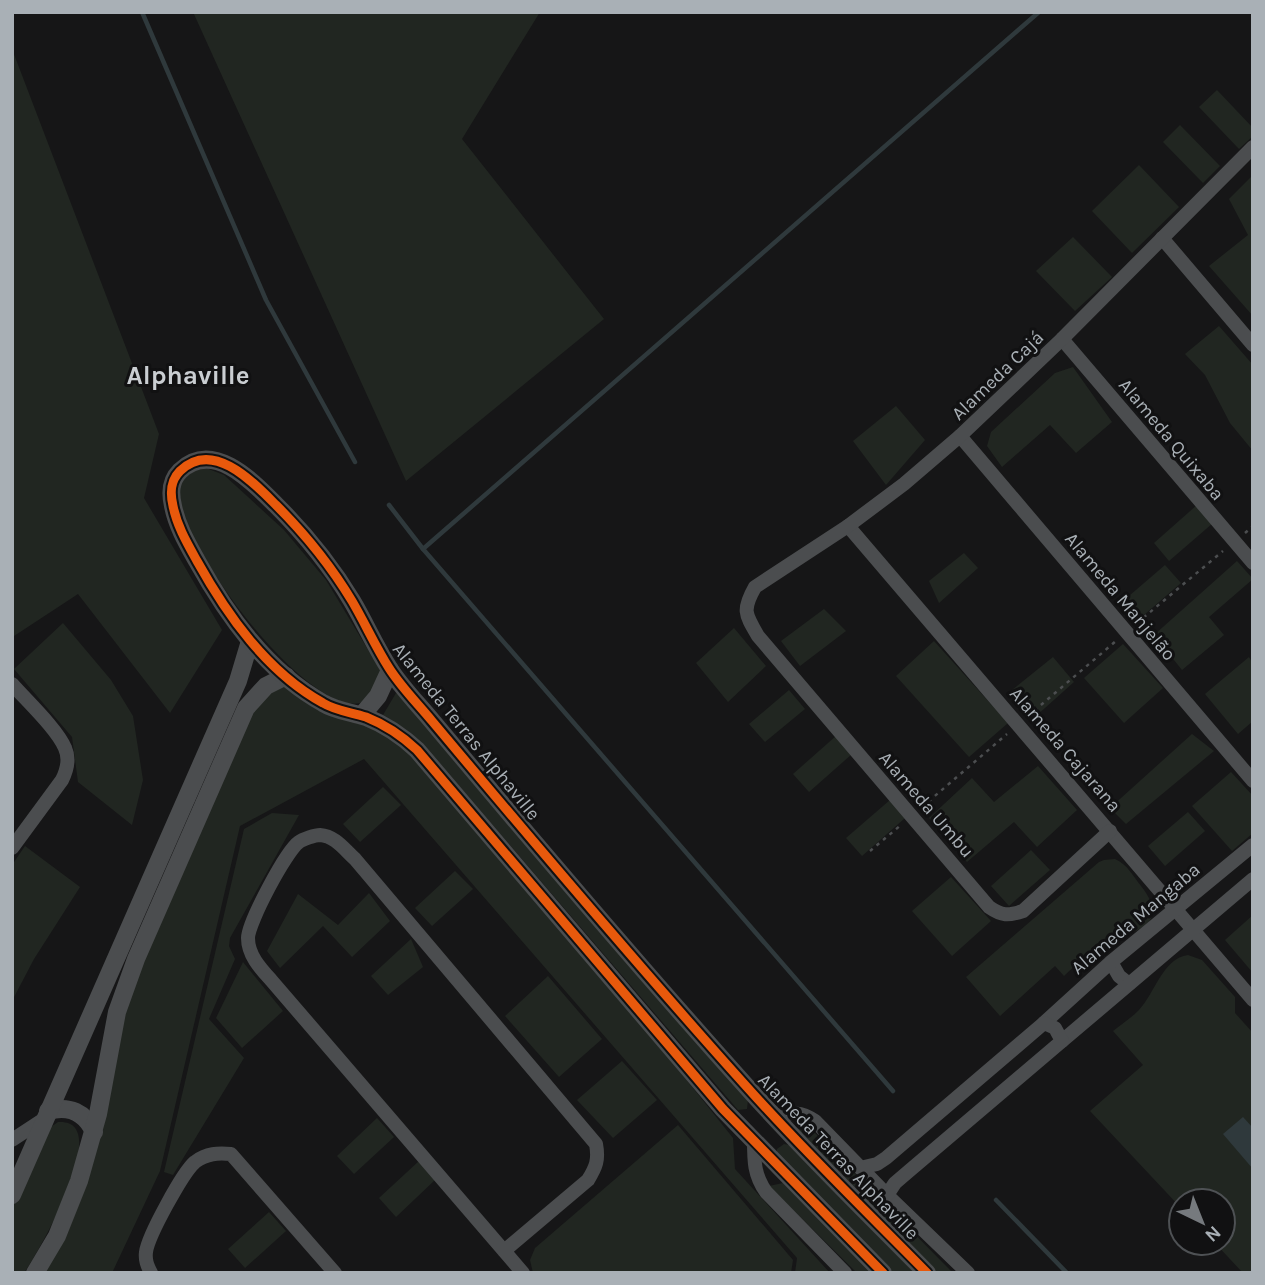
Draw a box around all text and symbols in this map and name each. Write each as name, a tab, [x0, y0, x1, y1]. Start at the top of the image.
street label: Alameda Cajá	[947, 326, 1048, 425]
district label: Alphaville	[126, 360, 250, 391]
street label: Alameda Quixaba	[1114, 374, 1228, 505]
street label: Alameda Manjelão	[1060, 528, 1180, 665]
street label: Alameda Terras Alphaville	[388, 638, 545, 825]
street label: Alameda Cajarana	[1005, 683, 1125, 817]
street label: Alameda Umbu	[874, 747, 978, 862]
street label: Alameda Mangaba	[1067, 858, 1205, 979]
street label: Alameda Terras Alphaville	[753, 1069, 923, 1244]
north arrow	[1167, 1187, 1237, 1257]
text: N	[1200, 1221, 1225, 1246]

